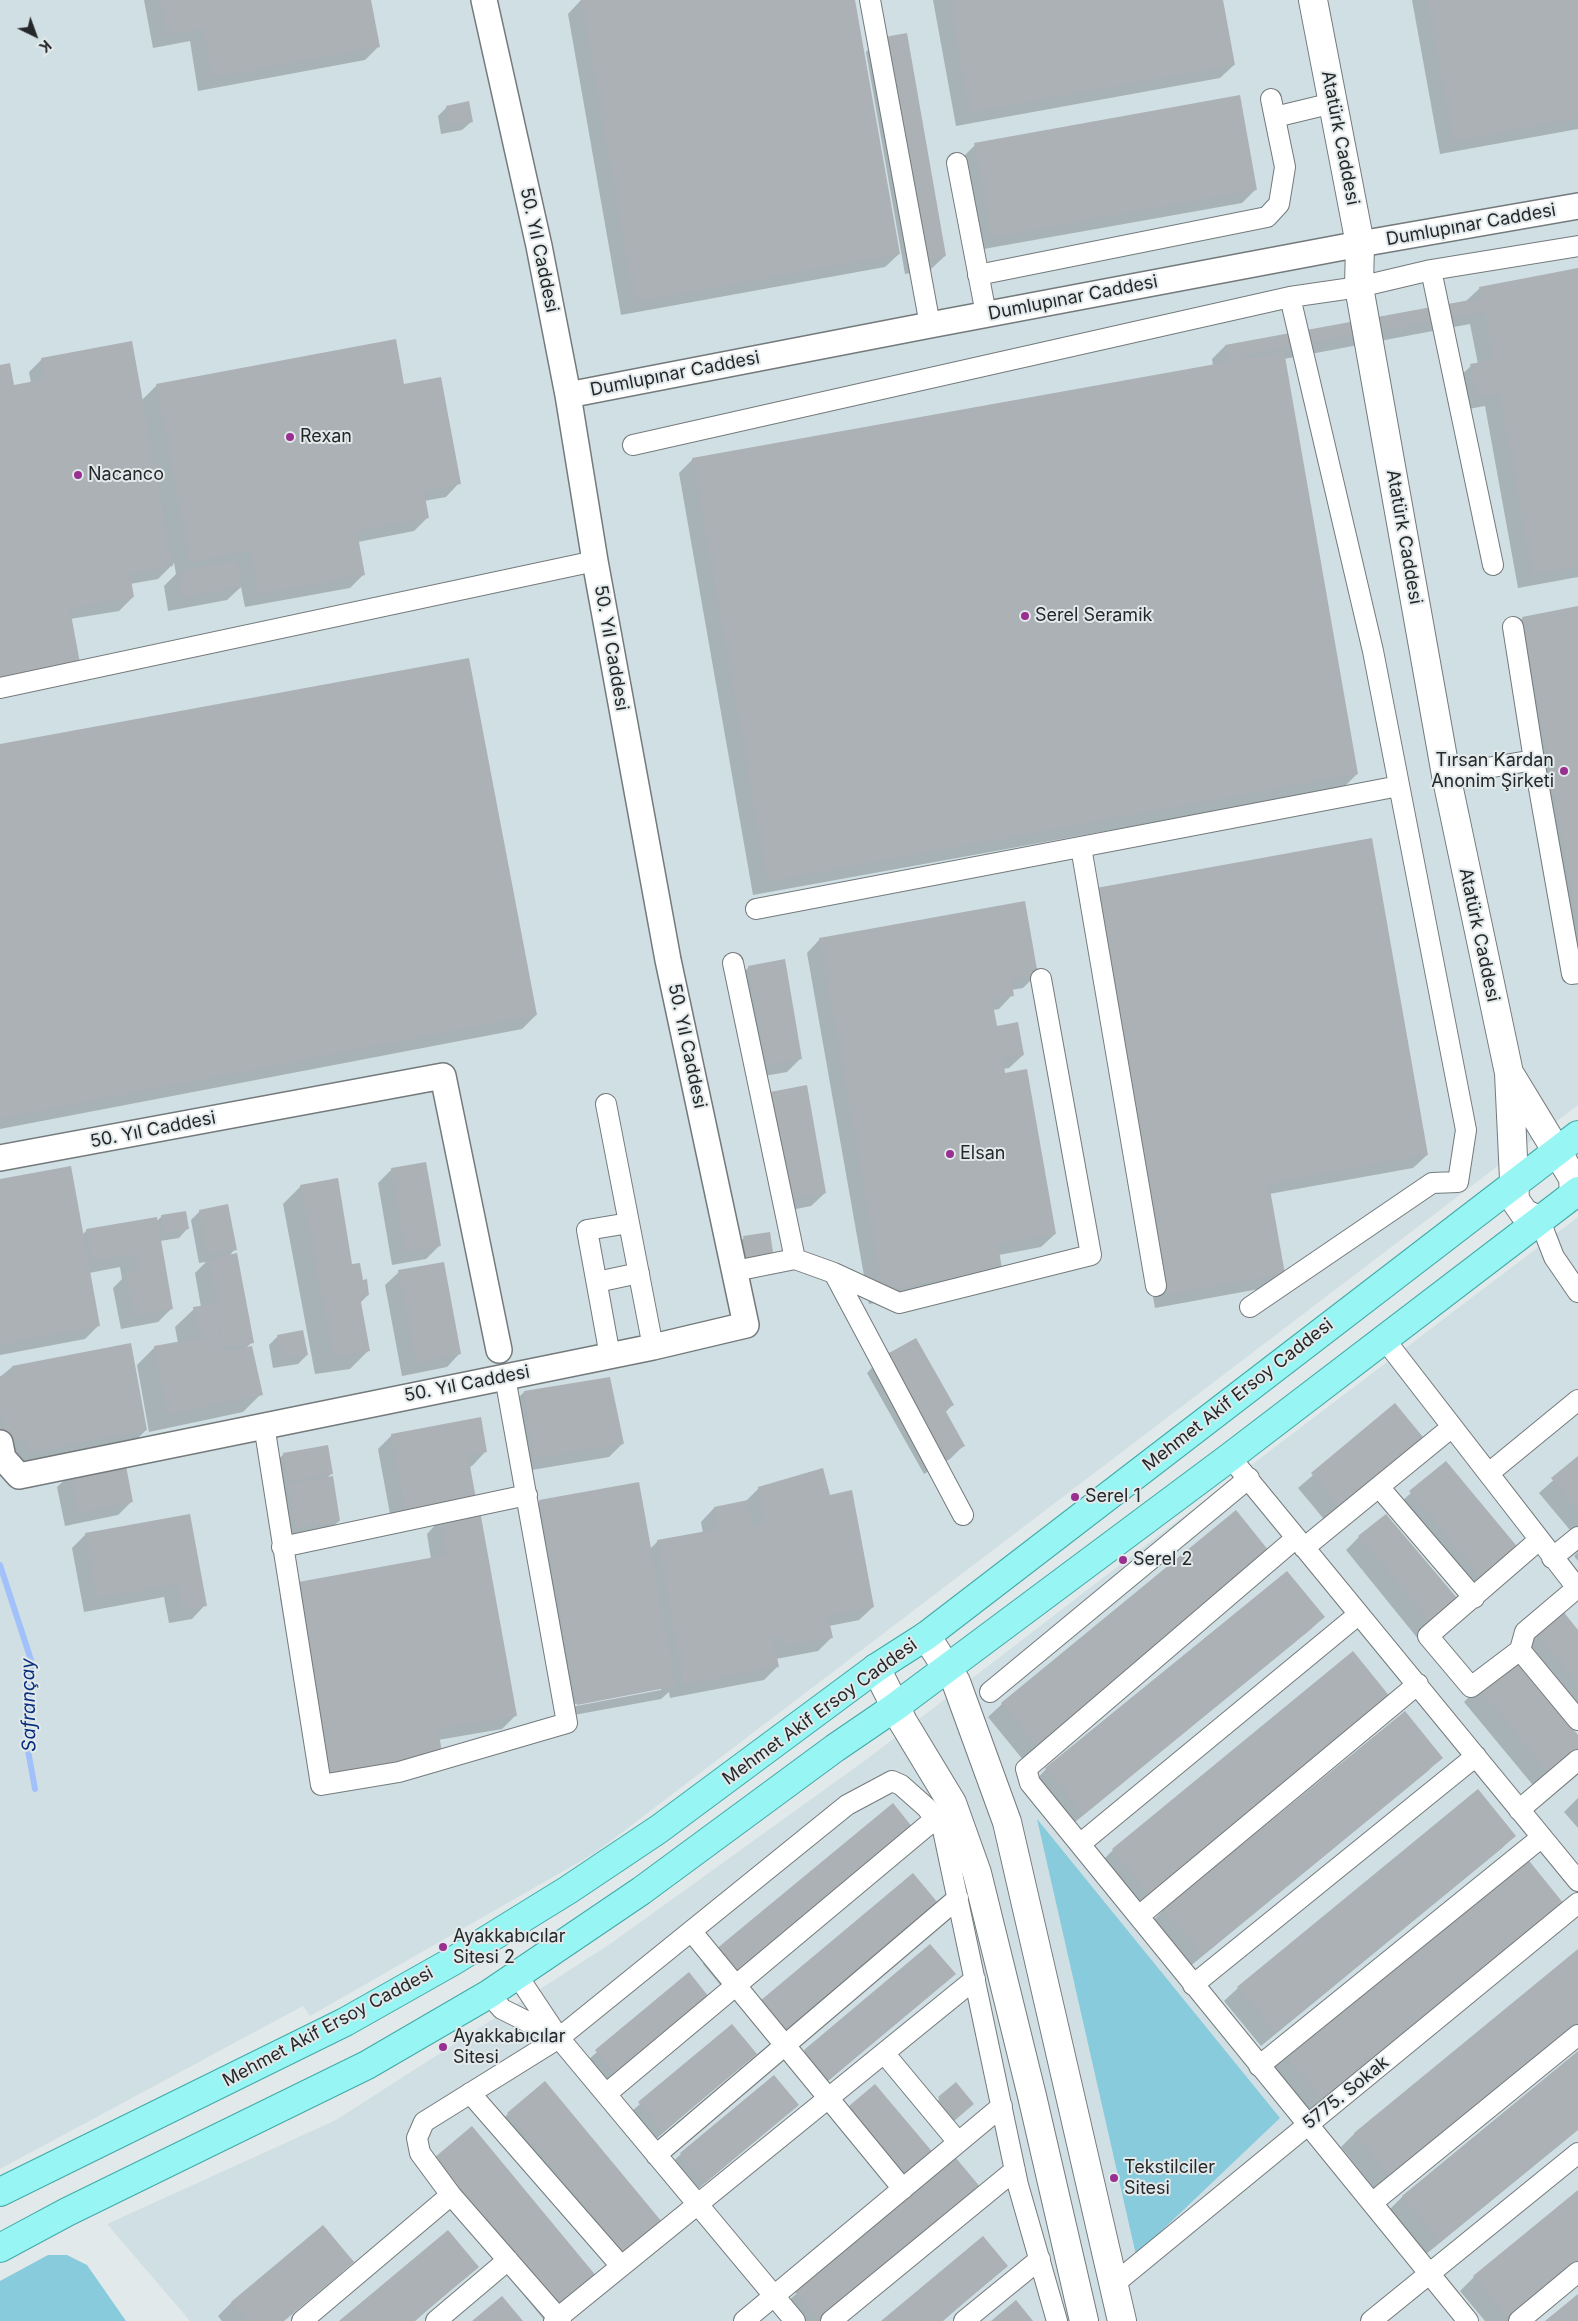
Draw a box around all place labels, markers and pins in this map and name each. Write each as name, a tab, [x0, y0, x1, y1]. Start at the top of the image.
place label: Rexan	[300, 426, 352, 448]
marker: Rexan	[284, 431, 296, 443]
place label: Nacanco	[88, 464, 164, 486]
marker: Nacanco	[72, 469, 84, 481]
place label: Serel Seramik	[1035, 605, 1152, 627]
marker: Serel Seramik	[1019, 610, 1031, 622]
place label: Tırsan Kardan Anonim Şirketi	[1431, 750, 1554, 792]
marker: Tırsan Kardan Anonim Şirketi	[1558, 765, 1570, 777]
place label: Elsan	[960, 1143, 1005, 1165]
marker: Elsan	[944, 1148, 956, 1160]
place label: Serel 1	[1085, 1486, 1141, 1508]
marker: Serel 1	[1069, 1491, 1081, 1503]
place label: Serel 2	[1133, 1549, 1192, 1571]
marker: Serel 2	[1117, 1554, 1129, 1566]
place label: Ayakkabıcılar Sitesi 2	[453, 1926, 565, 1968]
marker: Ayakkabıcılar Sitesi 2	[437, 1941, 449, 1953]
place label: Ayakkabıcılar Sitesi	[453, 2026, 565, 2068]
marker: Ayakkabıcılar Sitesi	[437, 2041, 449, 2053]
place label: Tekstilciler Sitesi	[1124, 2157, 1215, 2200]
marker: Tekstilciler Sitesi	[1108, 2172, 1120, 2184]

